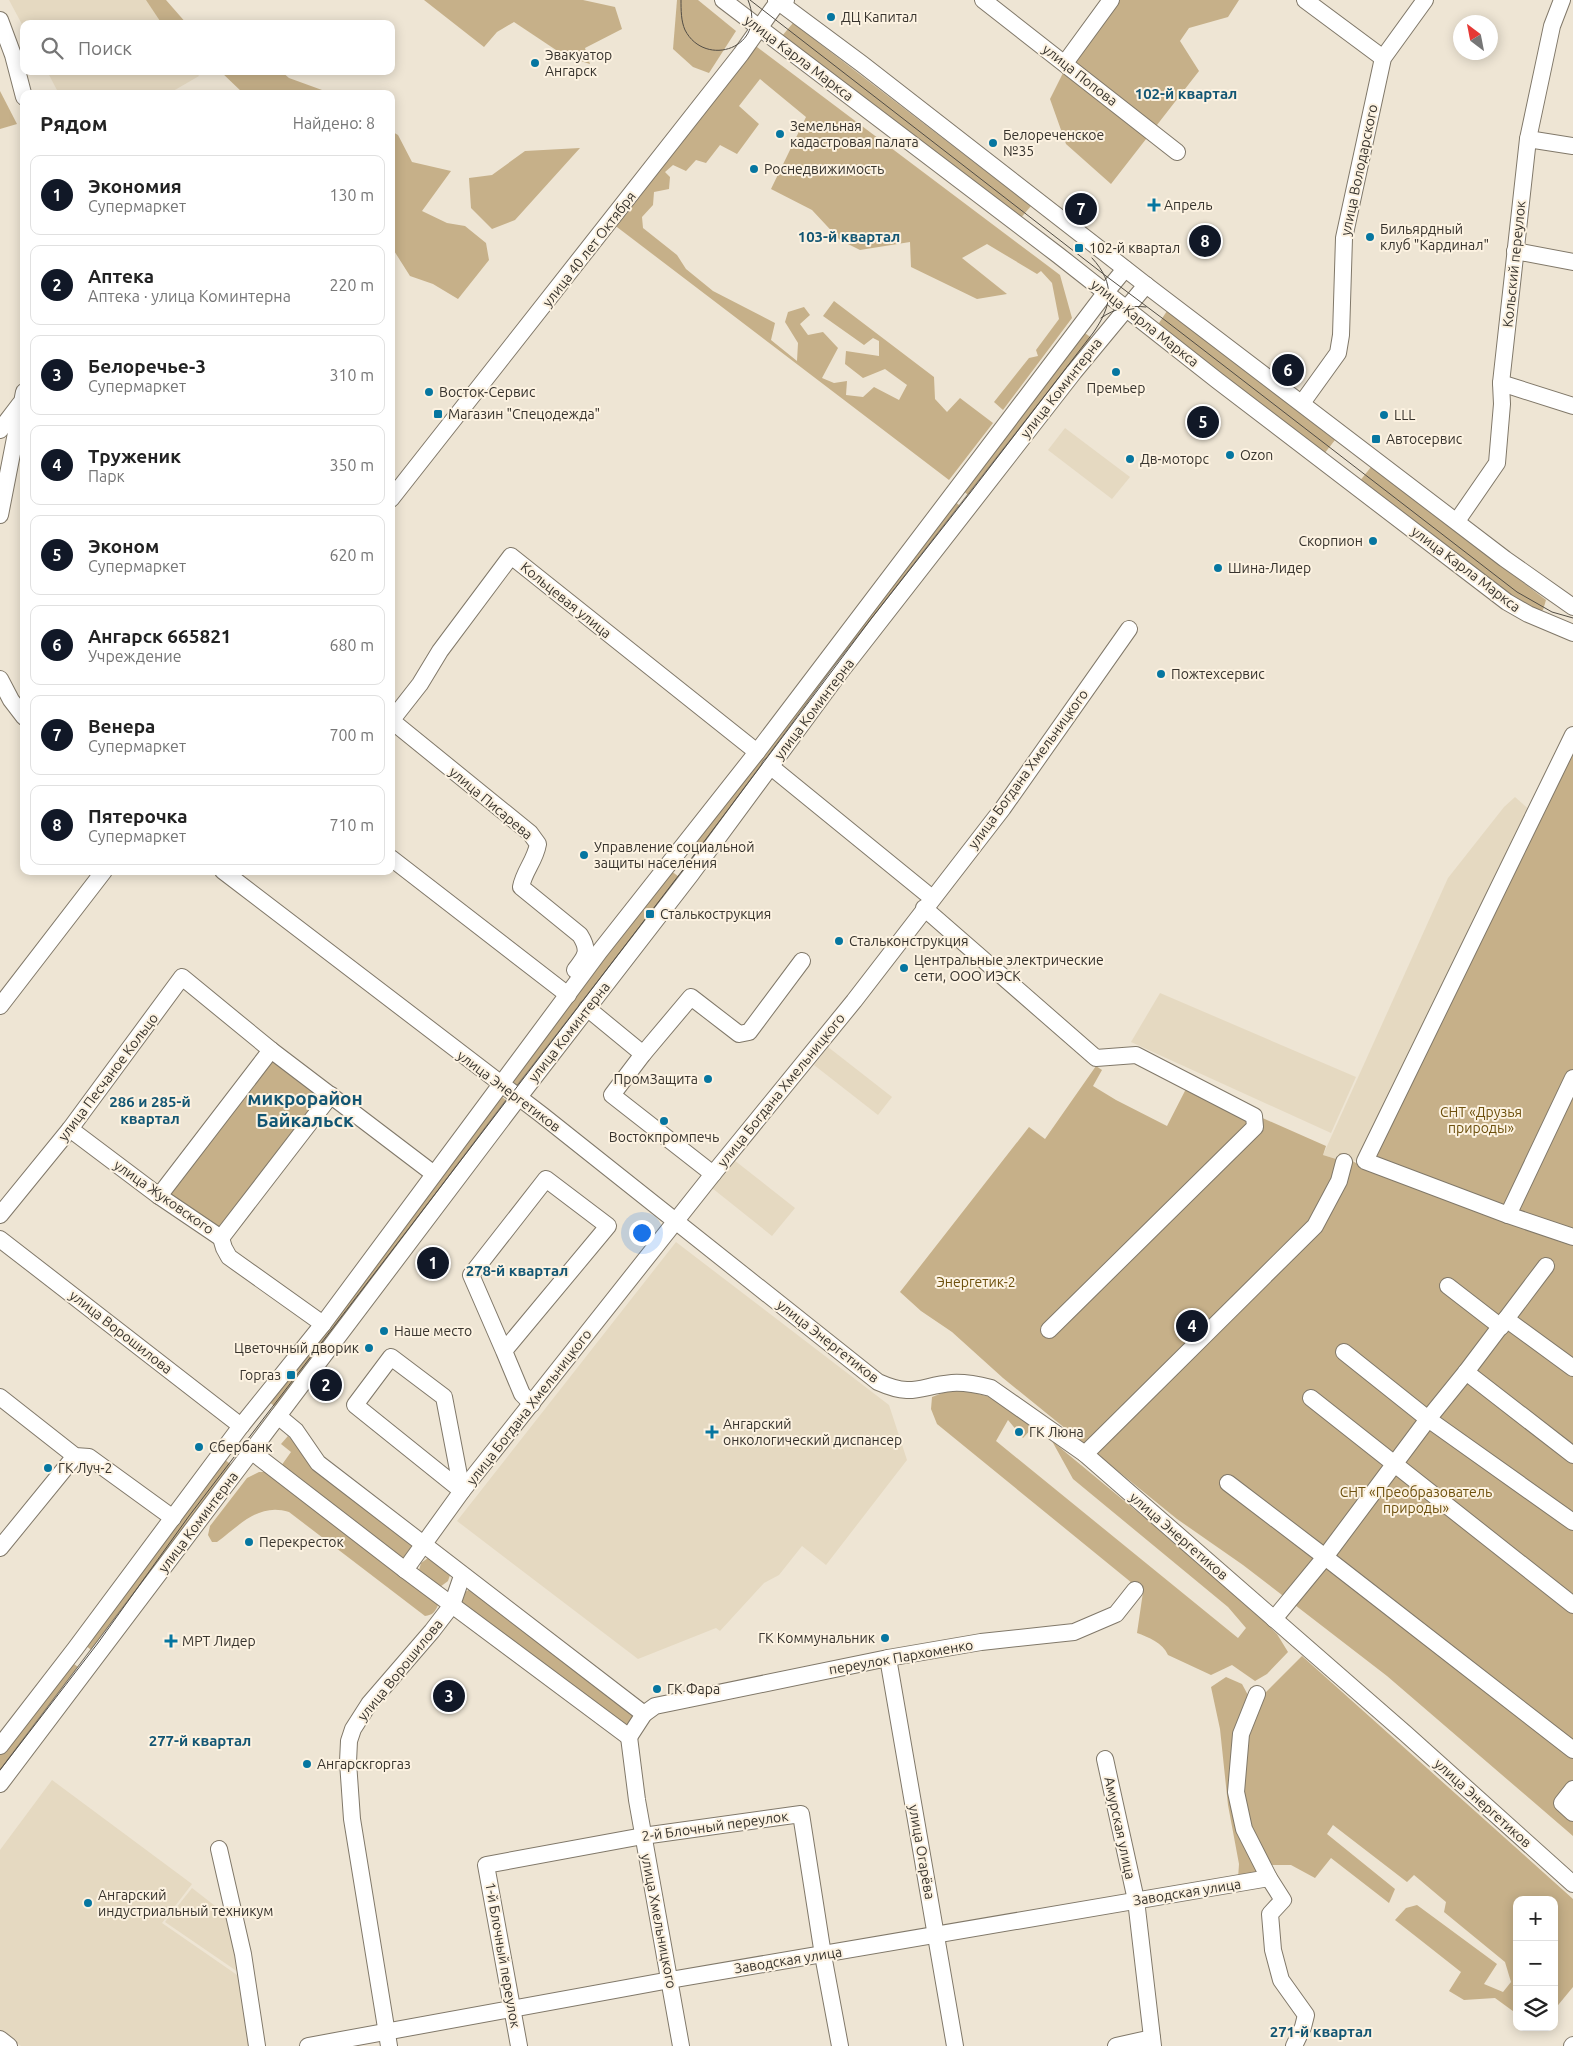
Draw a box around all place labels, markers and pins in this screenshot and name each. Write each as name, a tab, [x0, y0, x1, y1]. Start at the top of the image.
place label: ДЦ Капитал	[841, 9, 917, 25]
marker: ДЦ Капитал	[825, 11, 837, 23]
place label: Эвакуатор Ангарск	[545, 47, 612, 79]
marker: Эвакуатор Ангарск	[529, 57, 541, 69]
place label: Земельная кадастровая палата	[790, 118, 919, 150]
place label: Белореченское №35	[1003, 127, 1104, 159]
marker: Земельная кадастровая палата	[774, 128, 786, 140]
marker: Белореченское №35	[987, 137, 999, 149]
place label: Роснедвижимость	[764, 161, 884, 177]
marker: Роснедвижимость	[748, 163, 760, 175]
pin: 7	[1065, 190, 1097, 228]
place label: Апрель	[1164, 197, 1213, 213]
marker: Апрель	[1148, 199, 1160, 211]
place label: Бильярдный клуб "Кардинал"	[1380, 221, 1489, 253]
pin: 8	[1189, 222, 1221, 260]
marker: Бильярдный клуб "Кардинал"	[1364, 231, 1376, 243]
place label: 102-й квартал	[1089, 240, 1180, 256]
marker: 102-й квартал	[1073, 242, 1085, 254]
pin: 6	[1272, 351, 1304, 389]
marker: Премьер	[1110, 366, 1122, 378]
place label: Премьер	[1087, 380, 1145, 396]
place label: Восток-Сервис	[439, 384, 536, 400]
marker: Восток-Сервис	[423, 386, 435, 398]
pin: 5	[1187, 403, 1219, 441]
place label: Магазин "Спецодежда"	[448, 406, 600, 422]
place label: LLL	[1394, 407, 1415, 423]
marker: Магазин "Спецодежда"	[432, 408, 444, 420]
marker: LLL	[1378, 409, 1390, 421]
place label: Автосервис	[1386, 431, 1463, 447]
marker: Автосервис	[1370, 433, 1382, 445]
place label: Ozon	[1240, 447, 1273, 463]
marker: Ozon	[1224, 449, 1236, 461]
place label: Дв-моторс	[1140, 451, 1209, 467]
marker: Дв-моторс	[1124, 453, 1136, 465]
place label: Скорпион	[1298, 533, 1363, 549]
marker: Скорпион	[1367, 535, 1379, 547]
place label: Шина-Лидер	[1228, 560, 1311, 576]
marker: Шина-Лидер	[1212, 562, 1224, 574]
place label: Пожтехсервис	[1171, 666, 1265, 682]
marker: Пожтехсервис	[1155, 668, 1167, 680]
place label: Управление социальной защиты населения	[594, 839, 755, 871]
marker: Управление социальной защиты населения	[578, 849, 590, 861]
place label: Сталькострукция	[660, 906, 771, 922]
marker: Сталькострукция	[644, 908, 656, 920]
place label: Стальконструкция	[849, 933, 968, 949]
marker: Стальконструкция	[833, 935, 845, 947]
place label: Центральные электрические сети, ООО ИЭСК	[914, 952, 1104, 984]
marker: Центральные электрические сети, ООО ИЭСК	[898, 962, 910, 974]
place label: ПромЗащита	[614, 1071, 698, 1087]
marker: ПромЗащита	[702, 1073, 714, 1085]
marker: Востокпромпечь	[658, 1115, 670, 1127]
place label: Востокпромпечь	[609, 1129, 719, 1145]
pin: 1	[417, 1244, 449, 1282]
pin: 4	[1176, 1307, 1208, 1345]
place label: Наше место	[394, 1323, 472, 1339]
marker: Наше место	[378, 1325, 390, 1337]
place label: Цветочный дворик	[234, 1340, 359, 1356]
marker: Цветочный дворик	[363, 1342, 375, 1354]
pin: 2	[310, 1366, 342, 1404]
place label: Горгаз	[240, 1367, 281, 1383]
marker: Горгаз	[285, 1369, 297, 1381]
place label: Ангарский онкологический диспансер	[723, 1416, 902, 1448]
place label: ГК Люна	[1029, 1424, 1084, 1440]
marker: Ангарский онкологический диспансер	[705, 1425, 719, 1439]
marker: ГК Люна	[1013, 1426, 1025, 1438]
place label: Сбербанк	[209, 1439, 272, 1455]
marker: Сбербанк	[193, 1441, 205, 1453]
place label: ГК Луч-2	[58, 1460, 112, 1476]
marker: ГК Луч-2	[42, 1462, 54, 1474]
place label: Перекресток	[259, 1534, 344, 1550]
marker: Перекресток	[243, 1536, 255, 1548]
place label: ГК Коммунальник	[758, 1630, 875, 1646]
marker: ГК Коммунальник	[879, 1632, 891, 1644]
place label: МРТ Лидер	[182, 1633, 256, 1649]
marker: МРТ Лидер	[164, 1634, 178, 1648]
pin: 3	[433, 1677, 465, 1715]
place label: ГК Фара	[667, 1681, 720, 1697]
marker: ГК Фара	[651, 1683, 663, 1695]
place label: Ангарскгоргаз	[317, 1756, 411, 1772]
marker: Ангарскгоргаз	[301, 1758, 313, 1770]
place label: Ангарский индустриальный техникум	[98, 1887, 274, 1919]
marker: Ангарский индустриальный техникум	[82, 1897, 94, 1909]

